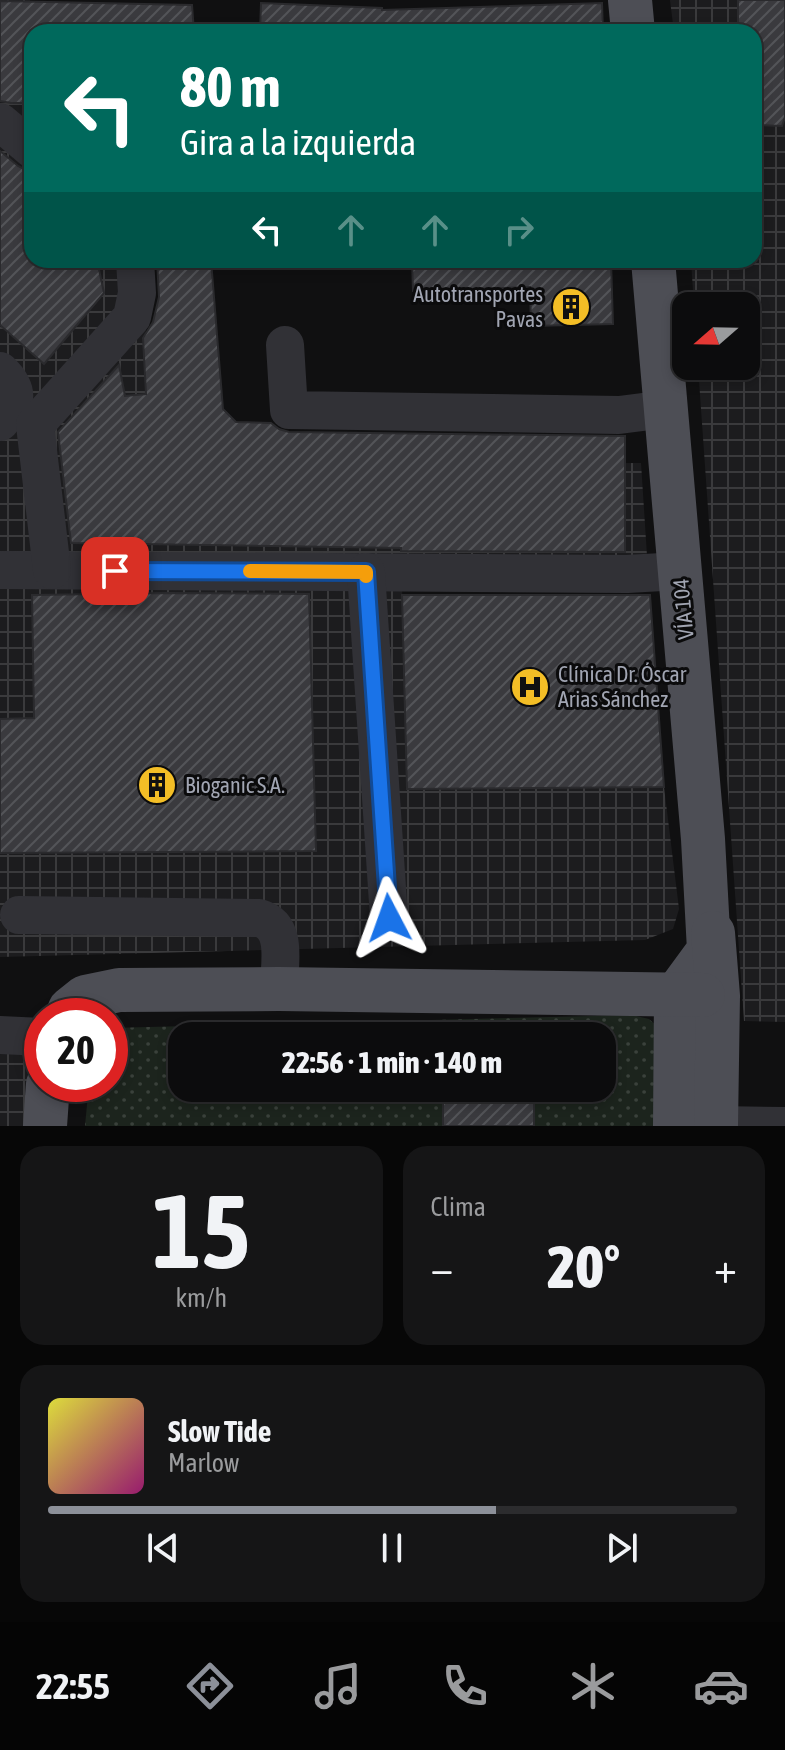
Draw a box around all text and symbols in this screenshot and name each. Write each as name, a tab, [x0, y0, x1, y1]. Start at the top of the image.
text: 80 m	[180, 55, 281, 119]
icon: left	[48, 56, 152, 160]
text: Gira a la izquierda	[180, 121, 416, 163]
icon: left	[245, 208, 289, 252]
icon: ahead	[329, 208, 373, 252]
icon: ahead	[413, 208, 457, 252]
icon: right	[497, 208, 541, 252]
place label: Autotransportes Pavas	[413, 281, 543, 332]
building icon: Autotransportes Pavas	[550, 286, 592, 328]
north arrow	[672, 292, 760, 380]
map controls	[672, 292, 760, 380]
pin	[81, 537, 149, 605]
icon: arrive	[93, 549, 137, 593]
street label: VÍA 104	[667, 577, 699, 641]
place label: Clínica Dr. Óscar Arias Sánchez	[558, 661, 687, 712]
hospital icon: Clínica Dr. Óscar Arias Sánchez	[509, 666, 551, 708]
building icon: Bioganic S.A.	[136, 764, 178, 806]
place label: Bioganic S.A.	[185, 772, 285, 798]
position arrow	[347, 876, 431, 960]
speed limit sign: 20	[24, 998, 128, 1102]
text: 22:56 · 1 min · 140 m	[282, 1045, 502, 1079]
text: 15	[152, 1171, 250, 1290]
text: Clima	[431, 1192, 486, 1222]
text: 20°	[547, 1232, 620, 1301]
text: −	[431, 1242, 453, 1292]
text: +	[714, 1242, 737, 1292]
text: km/h	[175, 1283, 227, 1313]
text: Slow Tide	[168, 1414, 271, 1448]
text: Marlow	[168, 1448, 239, 1478]
icon: previous	[141, 1526, 185, 1570]
icon: pause	[370, 1526, 414, 1570]
icon: next	[600, 1526, 644, 1570]
icon: directions	[182, 1658, 238, 1714]
icon: music	[310, 1658, 366, 1714]
icon: phone	[437, 1658, 493, 1714]
icon: climate	[565, 1658, 621, 1714]
icon: car	[693, 1658, 749, 1714]
text: 22:55	[36, 1665, 110, 1707]

